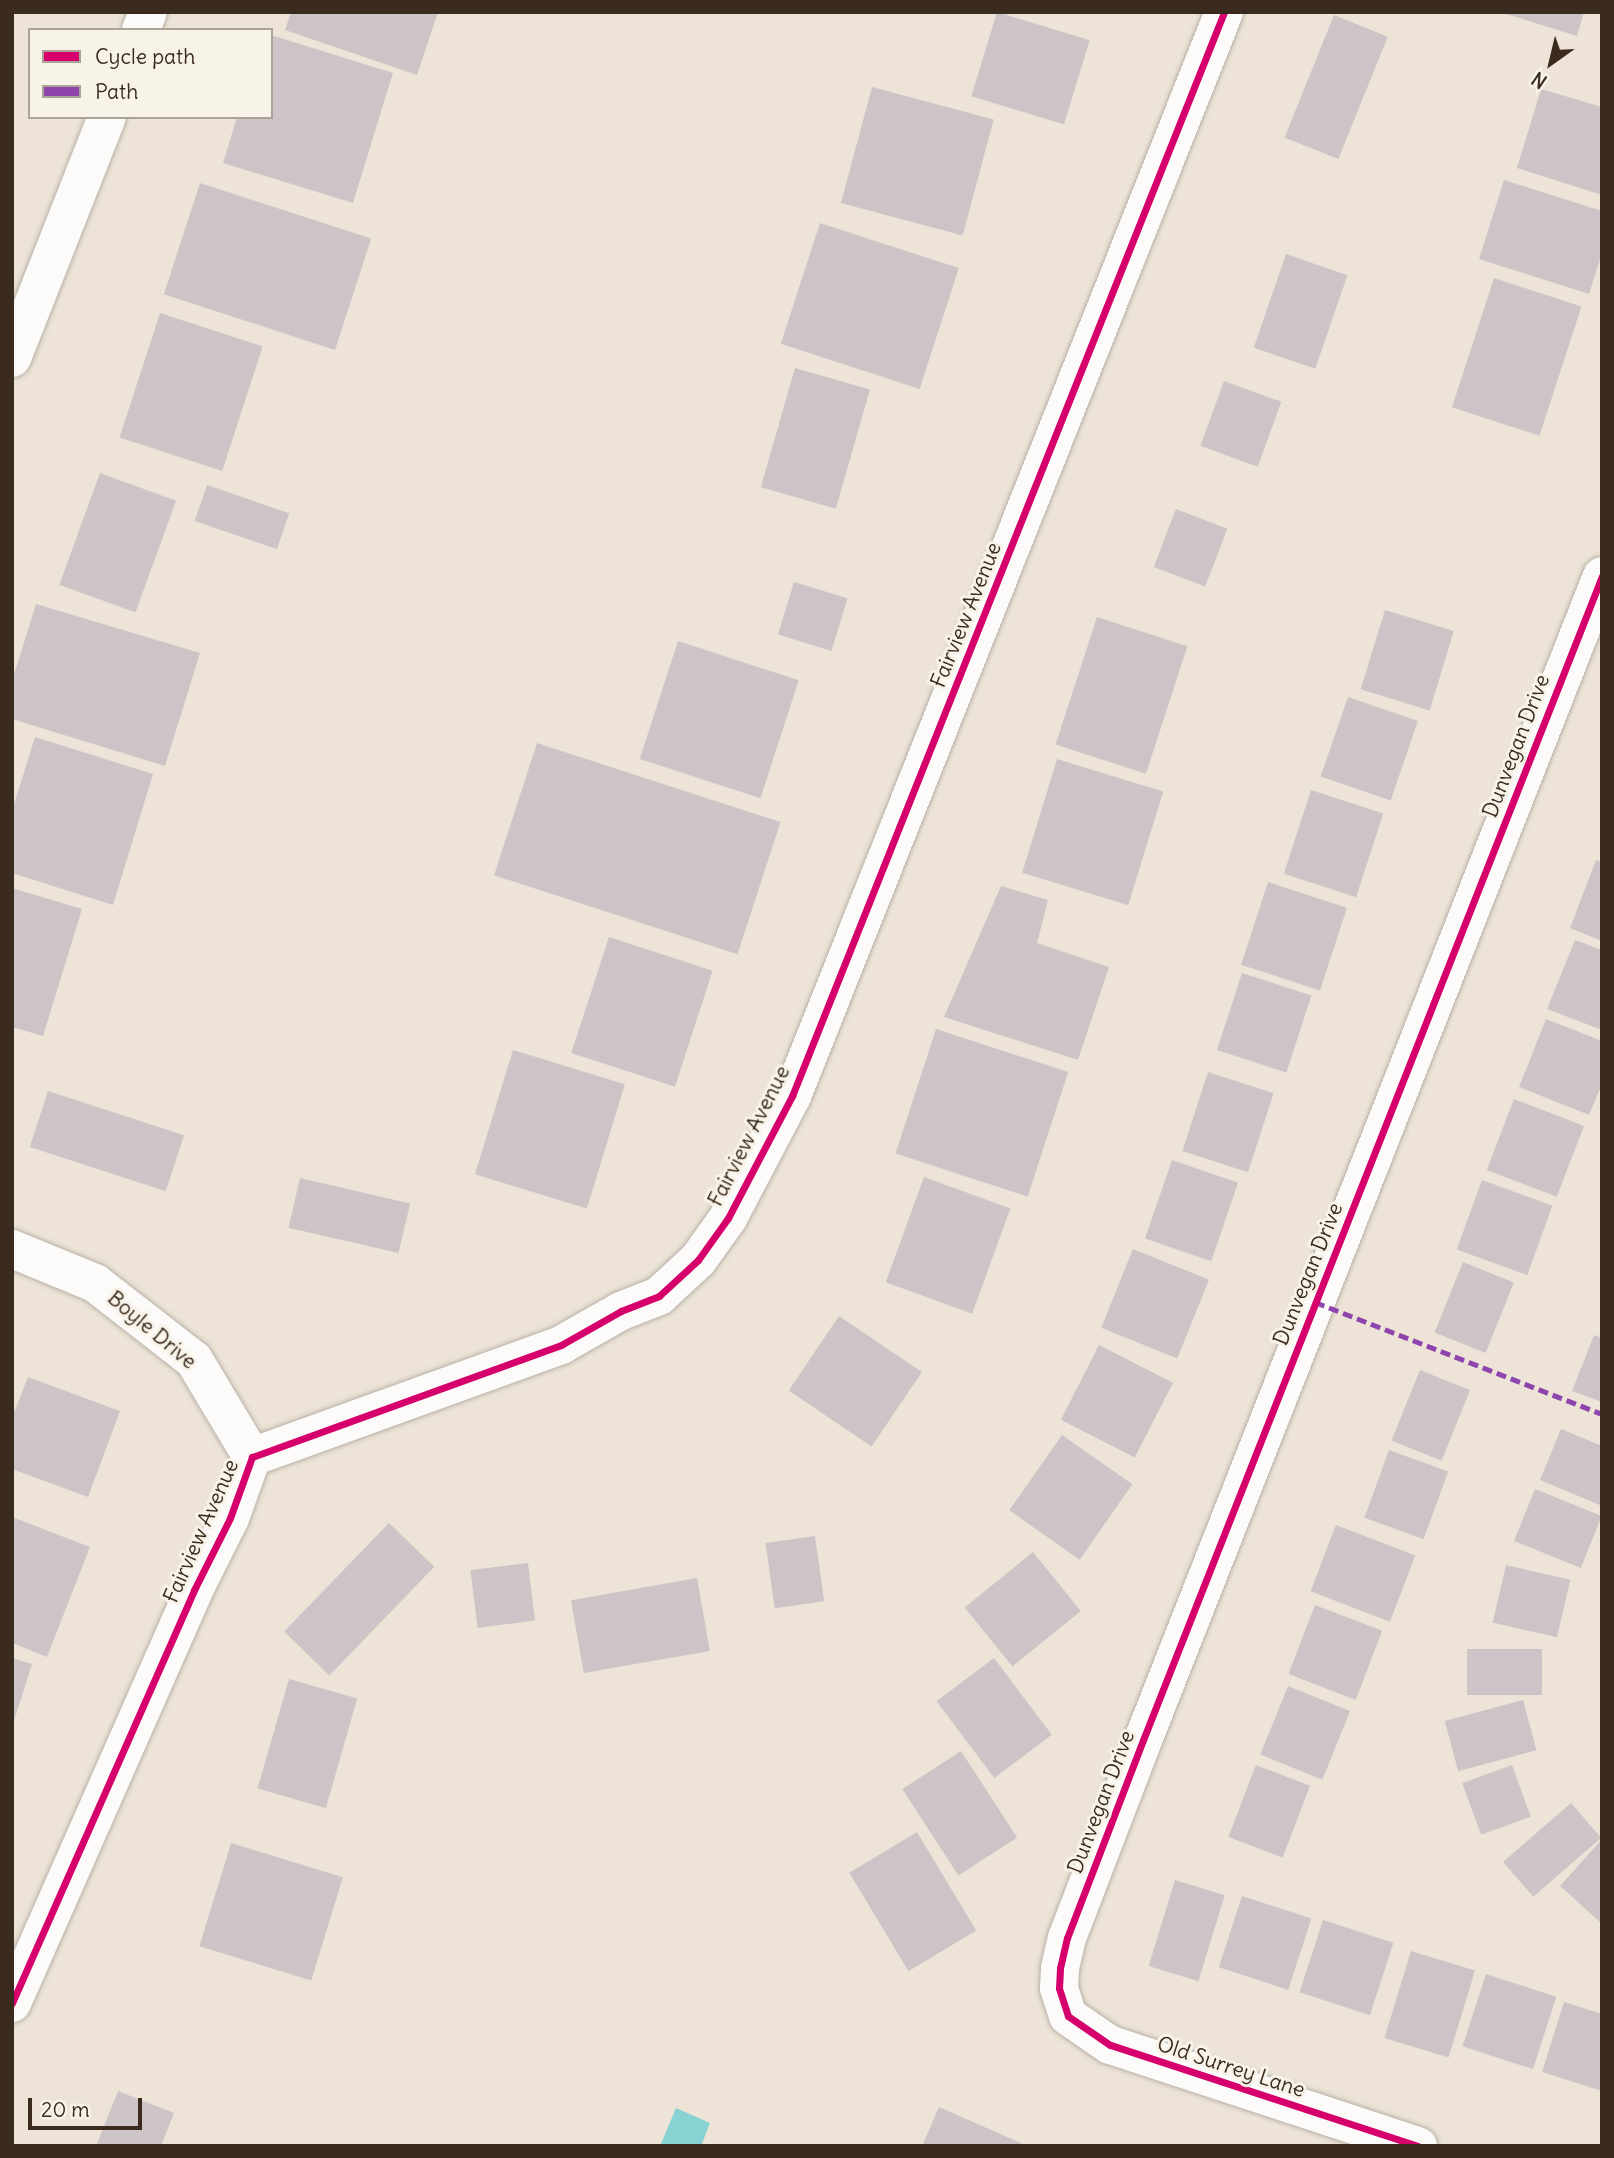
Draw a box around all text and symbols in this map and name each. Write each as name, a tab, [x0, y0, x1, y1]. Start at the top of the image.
legend	[28, 28, 273, 119]
north arrow	[1516, 28, 1586, 98]
text: Cycle path	[95, 43, 195, 70]
text: N	[1527, 67, 1551, 94]
text: Path	[95, 78, 138, 105]
street label: Fairview Avenue	[925, 539, 1007, 691]
street label: Dunvegan Drive	[1477, 671, 1555, 821]
street label: Fairview Avenue	[703, 1062, 795, 1210]
street label: Dunvegan Drive	[1268, 1199, 1348, 1349]
street label: Boyle Drive	[102, 1286, 202, 1374]
street label: Fairview Avenue	[158, 1455, 244, 1607]
street label: Dunvegan Drive	[1062, 1727, 1140, 1877]
street label: Old Surrey Lane	[1154, 2031, 1308, 2103]
scale bar	[32, 2084, 145, 2128]
text: 20 m	[41, 2096, 90, 2123]

